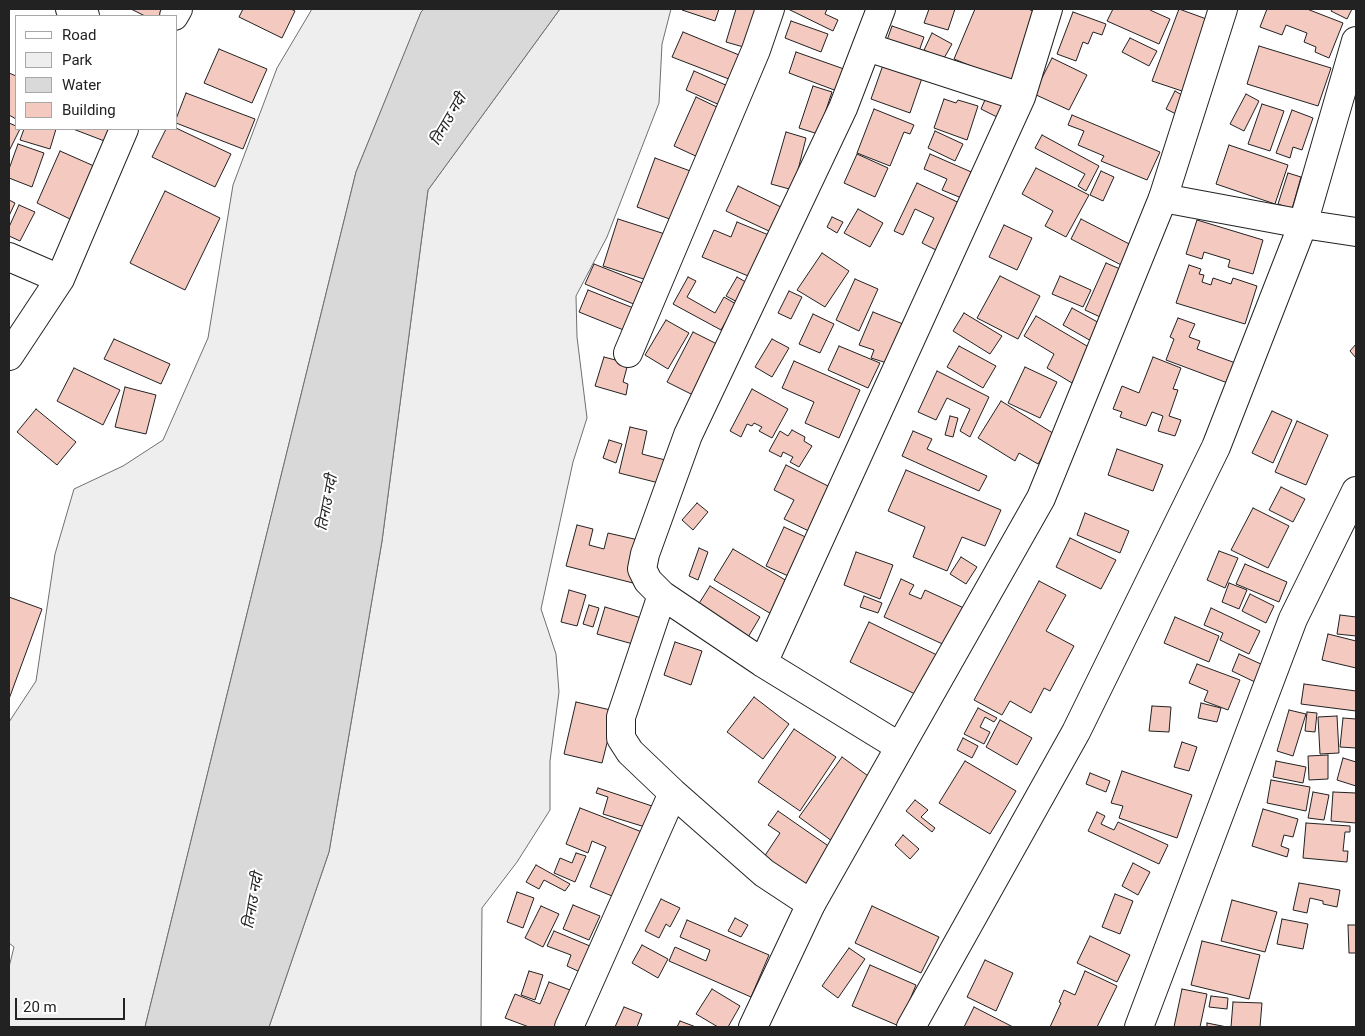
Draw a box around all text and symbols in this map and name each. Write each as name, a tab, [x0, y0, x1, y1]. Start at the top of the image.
legend	[15, 15, 178, 130]
text: Road	[62, 26, 96, 44]
text: Park	[62, 51, 92, 69]
text: Water	[62, 76, 101, 94]
water label: तिनाउ नदी	[427, 91, 471, 149]
text: Building	[62, 101, 116, 119]
water label: तिनाउ नदी	[314, 473, 342, 533]
water label: तिनाउ नदी	[240, 872, 268, 930]
scale bar	[18, 988, 128, 1020]
text: 20 m	[23, 998, 57, 1016]

